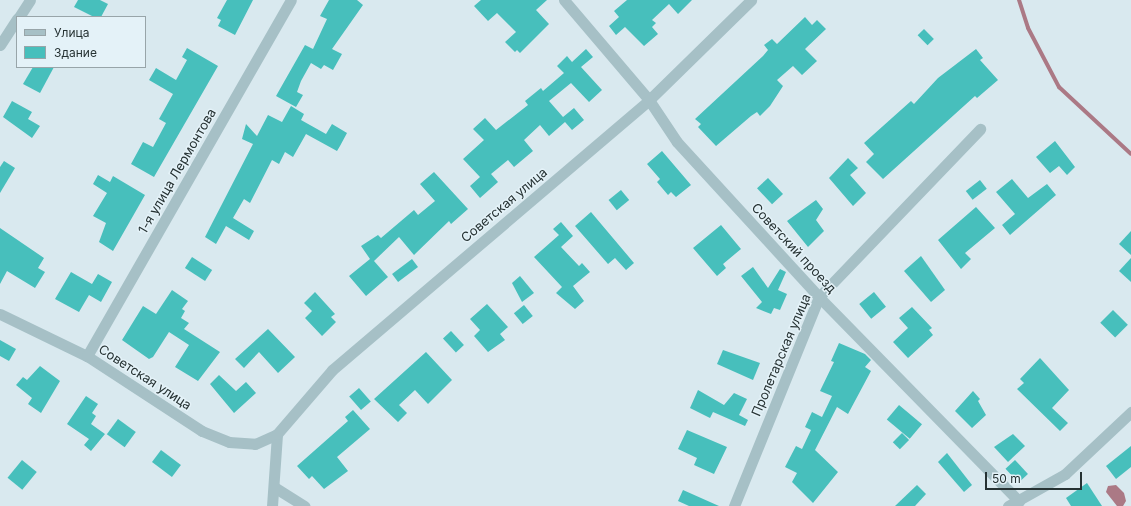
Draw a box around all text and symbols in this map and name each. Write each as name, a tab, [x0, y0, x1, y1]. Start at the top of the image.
legend	[16, 16, 146, 68]
text: Улица	[54, 25, 89, 40]
text: Здание	[54, 45, 97, 60]
street label: 1-я улица Лермонтова	[135, 106, 219, 236]
street label: Советская улица	[458, 164, 550, 246]
street label: Советский проезд	[748, 200, 840, 296]
street label: Пролетарская улица	[748, 291, 814, 419]
street label: Советская улица	[96, 341, 194, 413]
scale bar	[987, 464, 1084, 490]
text: 50 m	[992, 471, 1021, 486]

